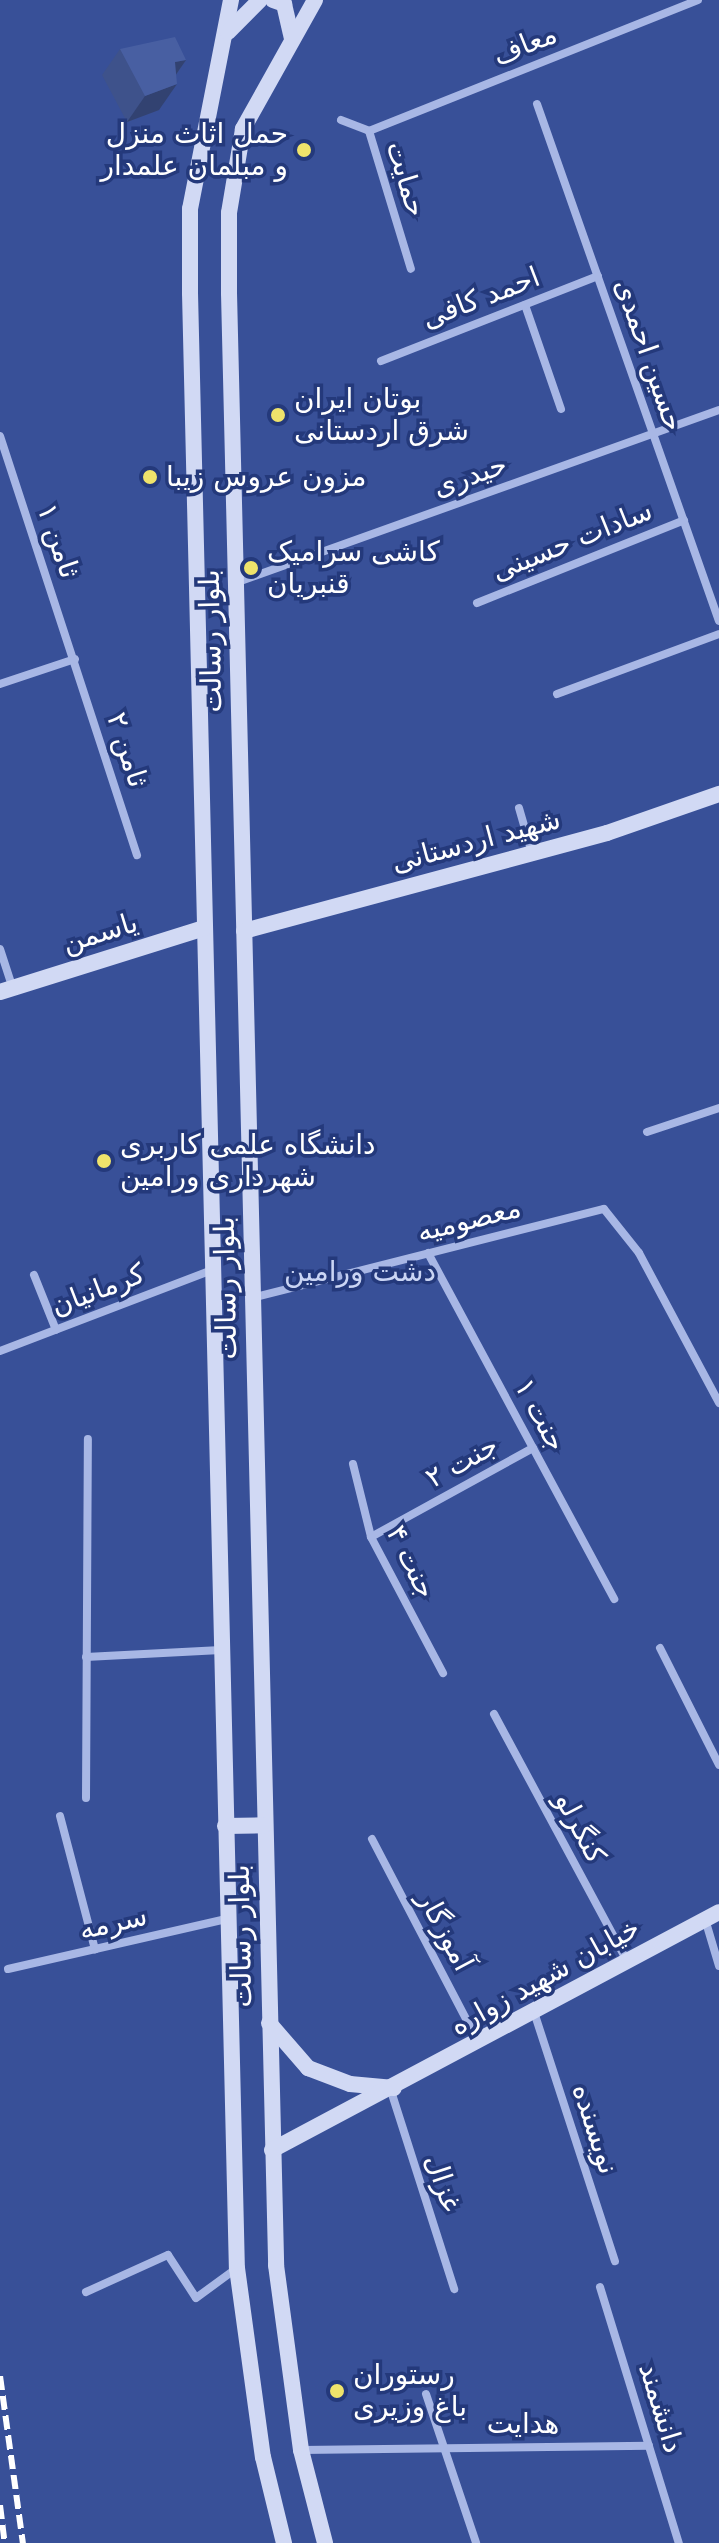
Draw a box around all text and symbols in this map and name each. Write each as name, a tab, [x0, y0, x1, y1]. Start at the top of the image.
street label: معاف	[488, 17, 562, 73]
place label: حمل اثاث منزل و مبلمان علمدار	[101, 117, 288, 183]
street label: حمایت	[379, 137, 433, 221]
marker: حمل اثاث منزل و مبلمان علمدار	[295, 141, 313, 159]
street label: احمد کافی	[417, 260, 545, 336]
street label: حسین احمدی	[607, 274, 691, 436]
place label: بوتان ایران شرق اردستانی	[294, 382, 469, 448]
marker: بوتان ایران شرق اردستانی	[269, 406, 287, 424]
street label: حیدری	[429, 448, 511, 504]
place label: مزون عروس زیبا	[166, 460, 366, 494]
marker: مزون عروس زیبا	[141, 468, 159, 486]
street label: سادات حسینی	[487, 494, 657, 588]
street label: ثامن ۱	[30, 499, 86, 583]
place label: کاشی سرامیک قنبریان	[267, 535, 440, 601]
marker: کاشی سرامیک قنبریان	[242, 559, 260, 577]
street label: بلوار رسالت	[193, 569, 229, 713]
street label: ثامن ۲	[99, 708, 155, 792]
street label: شهید اردستانی	[388, 802, 564, 880]
street label: یاسمن	[58, 906, 142, 960]
place label: دانشگاه علمی کاربری شهرداری ورامین	[120, 1128, 376, 1194]
marker: دانشگاه علمی کاربری شهرداری ورامین	[95, 1152, 113, 1170]
street label: معصومیه	[414, 1191, 524, 1249]
street label: بلوار رسالت	[208, 1216, 244, 1360]
park label: دشت ورامین	[284, 1255, 436, 1289]
street label: کرمانیان	[46, 1257, 150, 1323]
street label: جنت ۱	[507, 1373, 573, 1457]
street label: جنت ۲	[420, 1429, 504, 1495]
street label: جنت ۴	[379, 1520, 443, 1604]
street label: کنگرلو	[547, 1787, 613, 1869]
street label: بلوار رسالت	[223, 1864, 259, 2008]
street label: آموزگار	[410, 1885, 480, 1977]
street label: سرمه	[76, 1899, 150, 1947]
street label: خیابان شهید زواره	[444, 1911, 646, 2043]
street label: نویسنده	[565, 2080, 625, 2178]
street label: غزال	[418, 2150, 468, 2216]
place label: رستوران باغ وزیری	[353, 2358, 467, 2424]
street label: دانشمند	[631, 2359, 691, 2457]
marker: رستوران باغ وزیری	[328, 2382, 346, 2400]
street label: هدایت	[487, 2407, 559, 2441]

